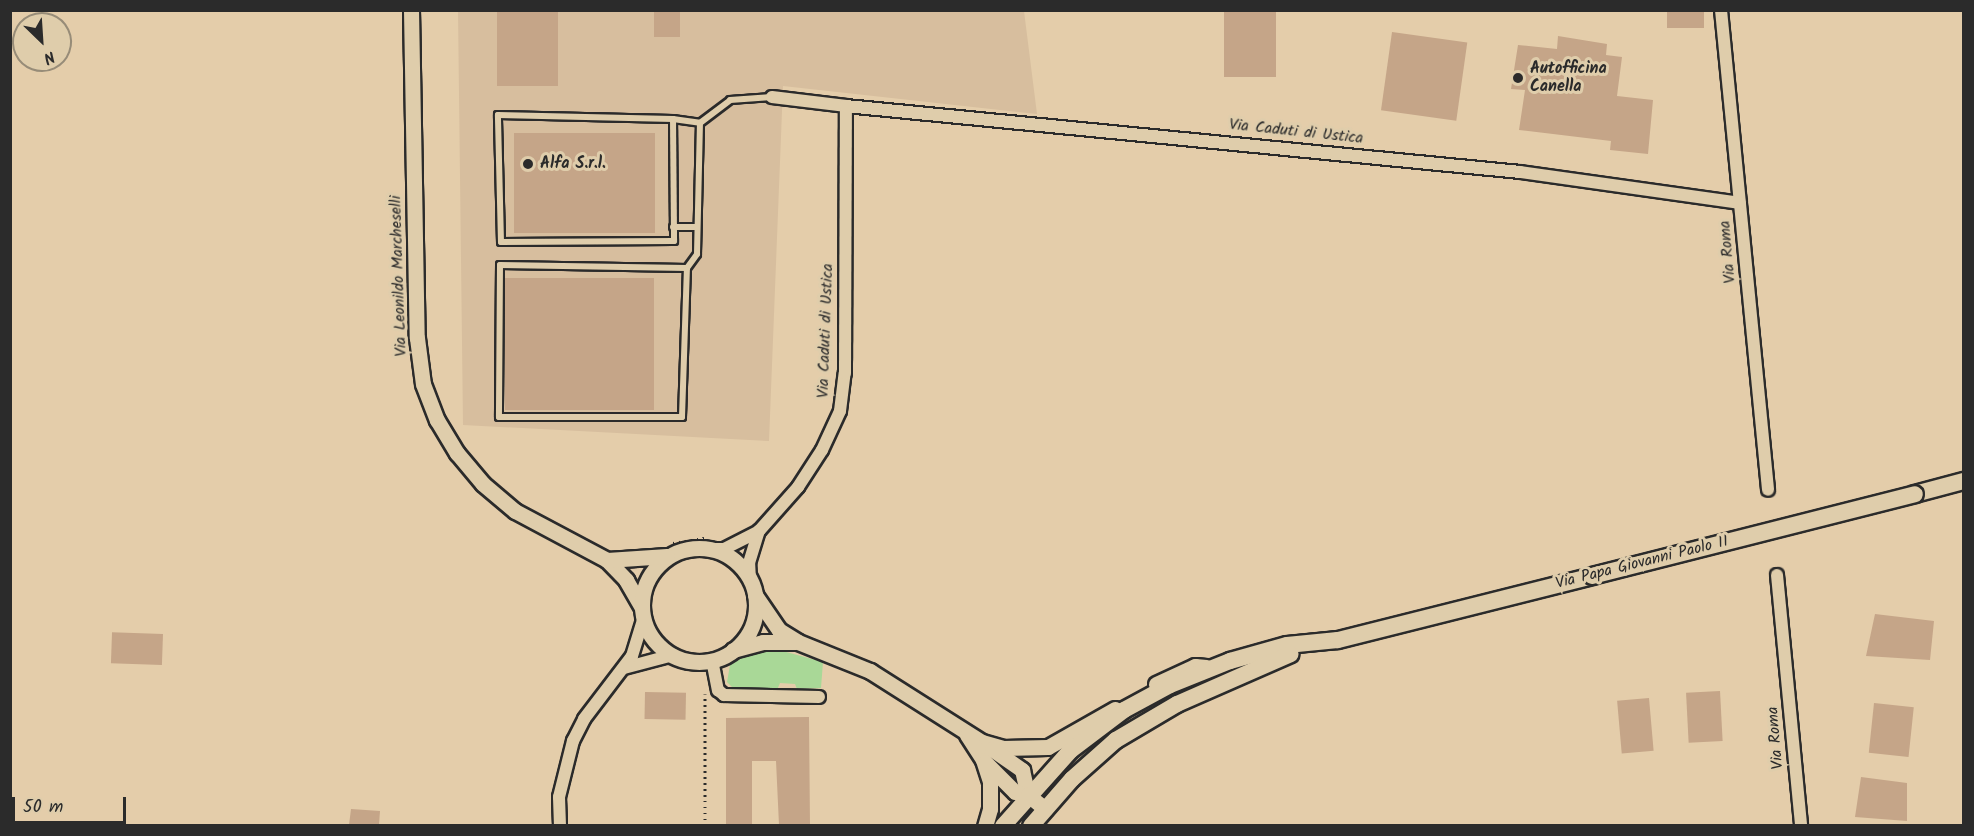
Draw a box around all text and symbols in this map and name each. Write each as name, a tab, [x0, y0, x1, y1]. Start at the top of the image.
north arrow	[12, 12, 72, 72]
text: N	[39, 43, 59, 70]
place label: Autofficina Canella	[1530, 59, 1607, 97]
marker: Autofficina Canella	[1511, 71, 1525, 85]
street label: Via Caduti di Ustica	[1228, 115, 1364, 149]
place label: Alfa S.r.l.	[540, 154, 606, 174]
marker: Alfa S.r.l.	[521, 157, 535, 171]
street label: Via Leonildo Marcheselli	[387, 195, 411, 357]
street label: Via Roma	[1716, 220, 1740, 284]
street label: Via Caduti di Ustica	[814, 263, 838, 399]
street label: Via Papa Giovanni Paolo II	[1554, 532, 1730, 594]
street label: Via Roma	[1764, 706, 1788, 770]
scale bar	[15, 785, 129, 823]
text: 50 m	[23, 793, 63, 822]

